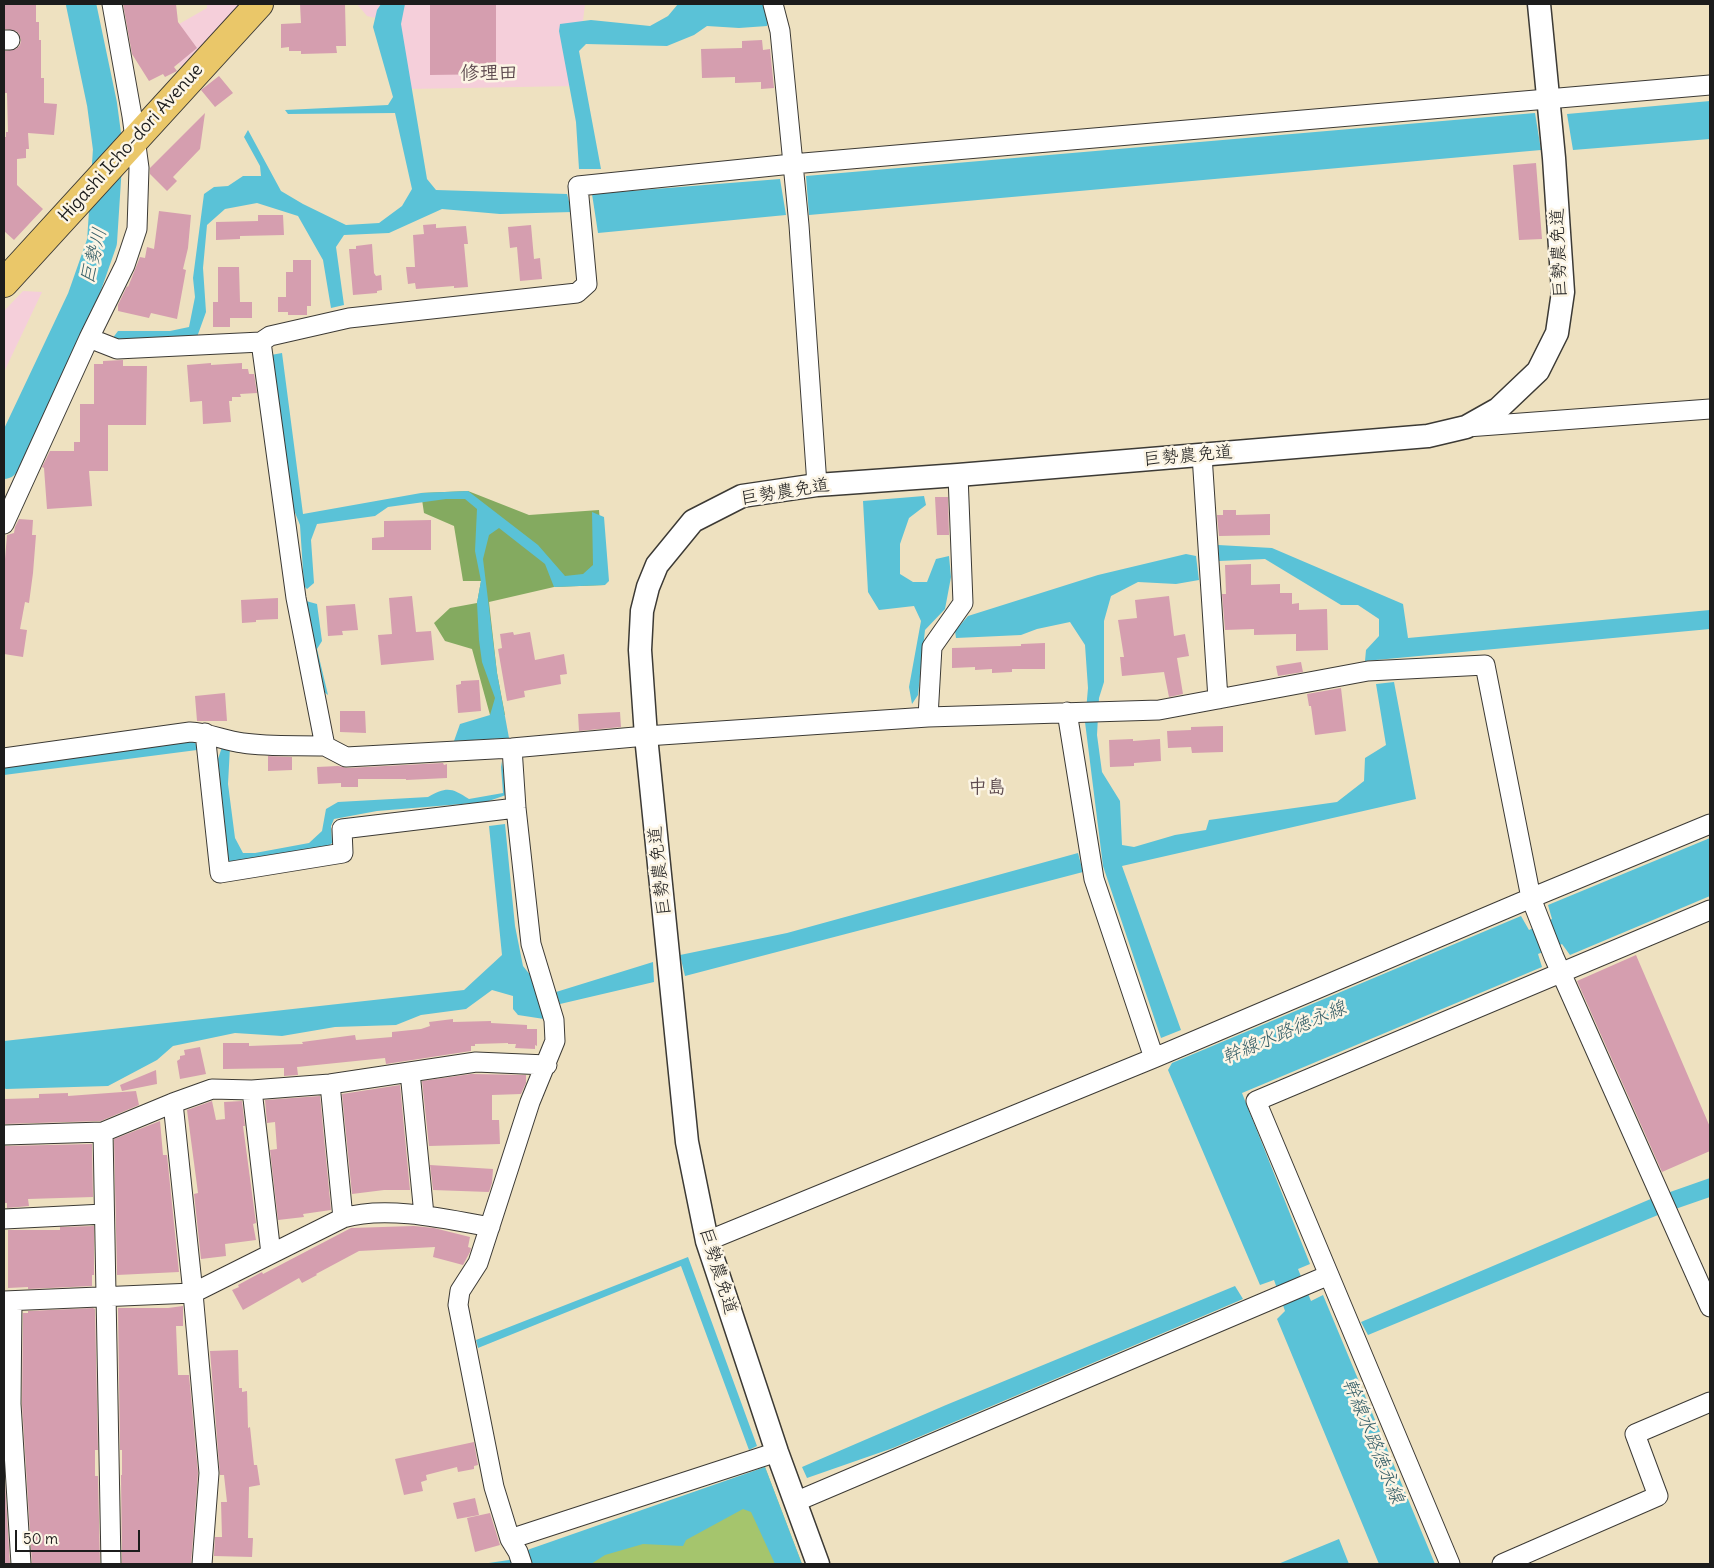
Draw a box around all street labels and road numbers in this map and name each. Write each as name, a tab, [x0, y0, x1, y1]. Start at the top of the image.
street label: Higashi Icho-dori Avenue	[54, 59, 208, 227]
street label: 巨勢農免道	[1547, 208, 1571, 298]
street label: 巨勢農免道	[1142, 441, 1234, 471]
street label: 巨勢農免道	[739, 474, 831, 510]
street label: 巨勢農免道	[645, 825, 675, 917]
street label: 巨勢農免道	[695, 1225, 741, 1317]

